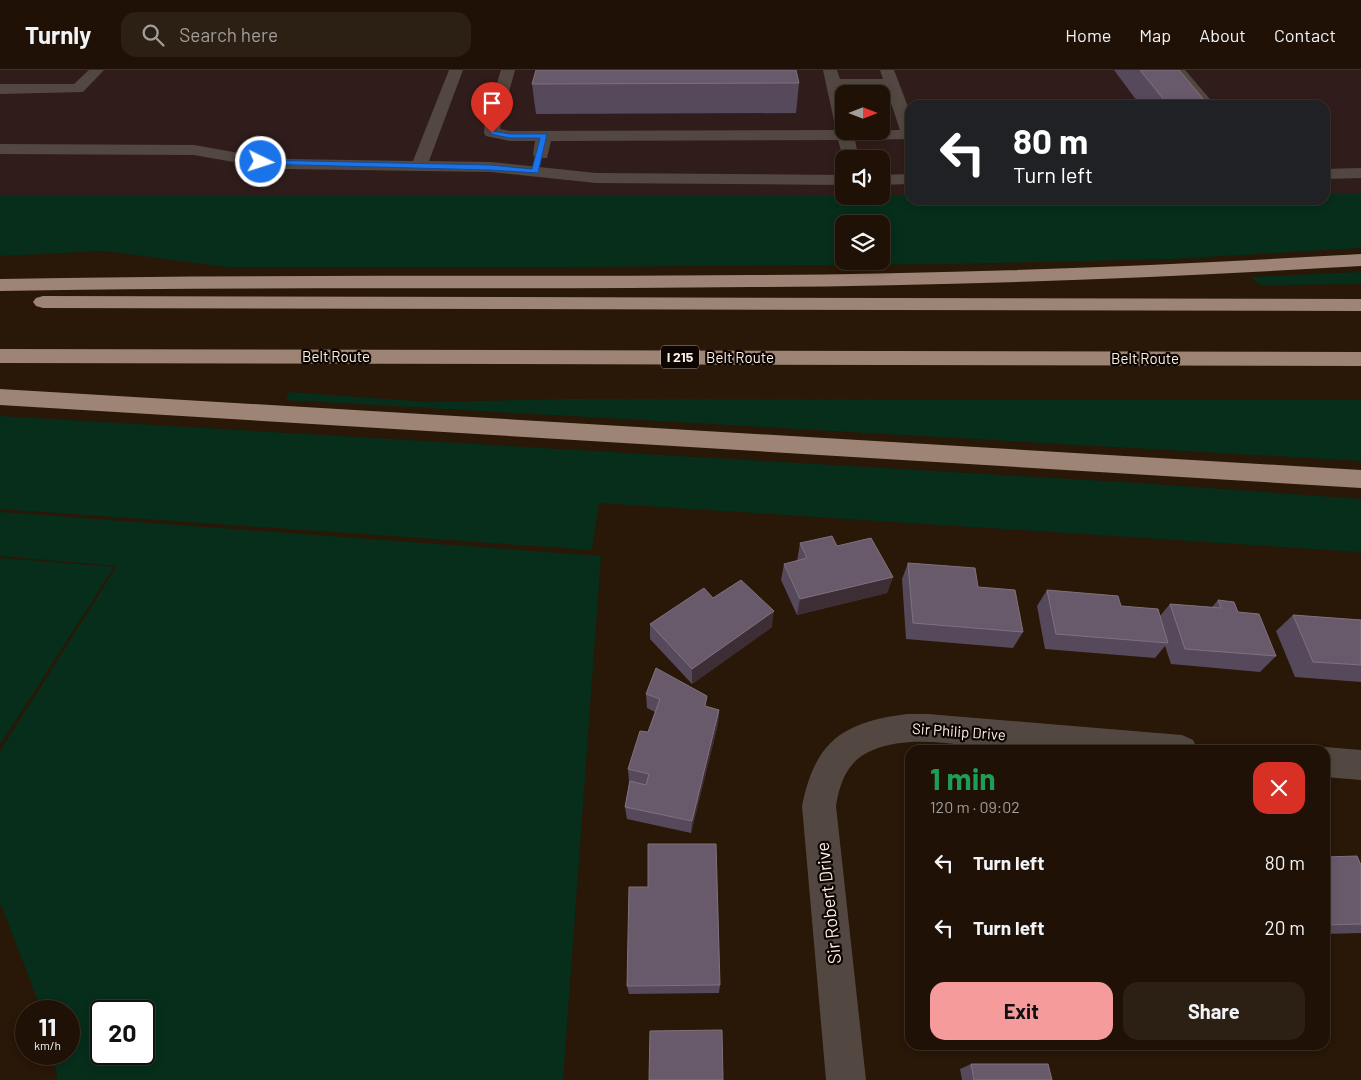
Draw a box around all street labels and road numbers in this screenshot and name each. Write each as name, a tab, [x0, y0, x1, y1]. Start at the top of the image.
road number: I 215	[661, 346, 699, 368]
street label: Belt Route	[302, 347, 370, 365]
street label: Belt Route	[706, 348, 774, 366]
street label: Belt Route	[1111, 349, 1179, 367]
street label: Sir Philip Drive	[912, 719, 1006, 743]
street label: Sir Robert Drive	[811, 841, 845, 965]

